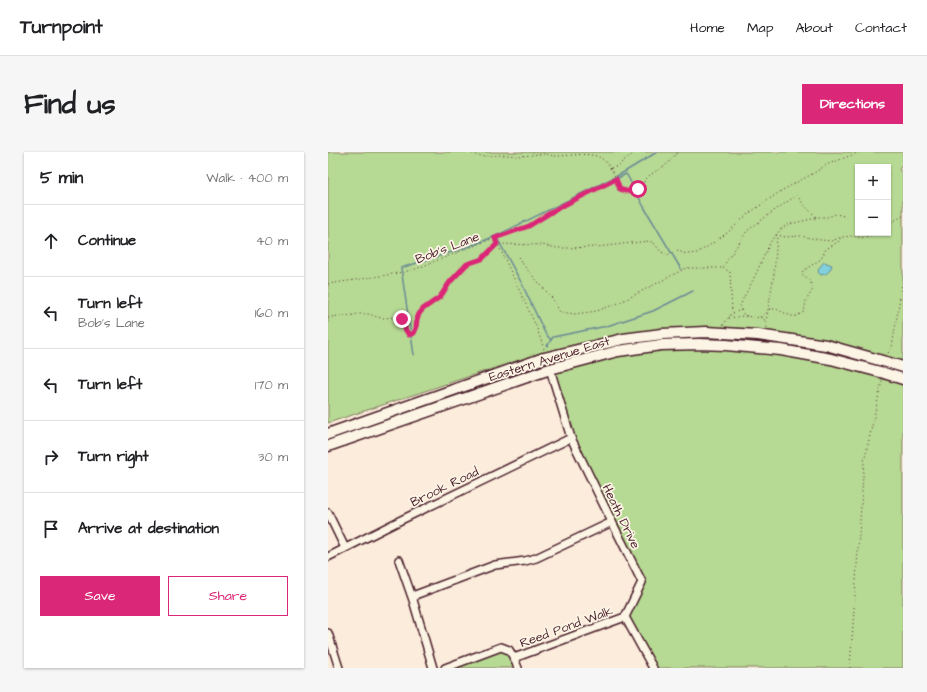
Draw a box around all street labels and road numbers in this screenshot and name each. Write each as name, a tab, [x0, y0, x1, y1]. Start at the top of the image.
street label: Bob's Lane	[413, 228, 482, 268]
street label: Eastern Avenue East	[487, 332, 613, 386]
street label: Brook Road	[407, 462, 482, 511]
street label: Heath Drive	[598, 481, 644, 552]
street label: Reed Pond Walk	[517, 602, 616, 652]

